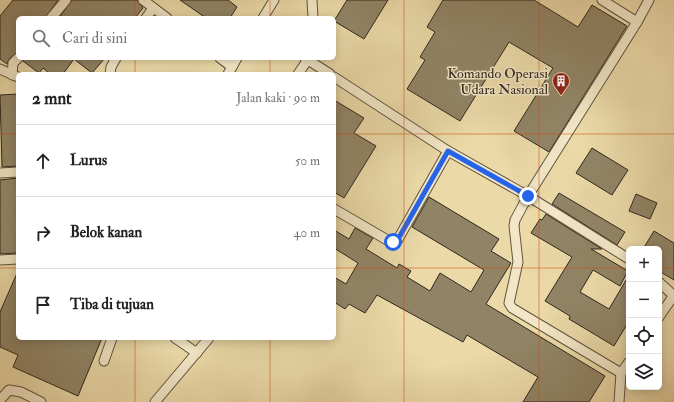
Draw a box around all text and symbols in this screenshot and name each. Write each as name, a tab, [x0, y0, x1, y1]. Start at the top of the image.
search box	[16, 16, 336, 60]
icon: search	[30, 27, 52, 49]
text: Cari di sini	[62, 29, 127, 48]
place label: Komando Operasi Udara Nasional	[448, 65, 548, 98]
building icon: Komando Operasi Udara Nasional	[551, 71, 571, 96]
text: 2 mnt	[32, 88, 72, 109]
text: Jalan kaki · 90 m	[236, 90, 320, 106]
icon: ahead	[32, 150, 54, 172]
text: Lurus	[70, 151, 107, 170]
text: 50 m	[295, 153, 320, 169]
route end	[519, 187, 537, 205]
icon: right	[32, 222, 54, 244]
text: Belok kanan	[70, 223, 142, 242]
text: 40 m	[294, 225, 320, 241]
route start	[384, 233, 402, 251]
map controls	[626, 246, 662, 390]
button: +	[626, 246, 662, 282]
button: −	[626, 282, 662, 318]
icon: arrive	[32, 294, 54, 316]
text: Tiba di tujuan	[70, 295, 154, 314]
button: locate	[626, 318, 662, 354]
button: layers	[626, 354, 662, 390]

